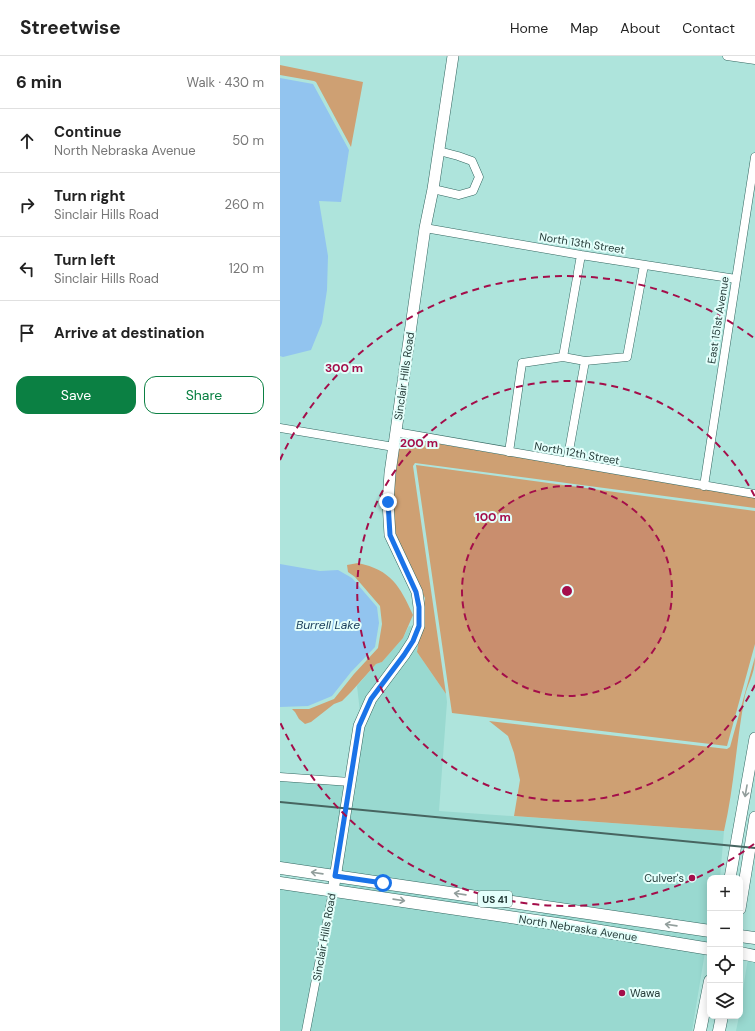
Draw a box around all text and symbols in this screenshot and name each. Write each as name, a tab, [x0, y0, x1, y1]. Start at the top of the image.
text: Streetwise	[20, 15, 121, 40]
text: Home	[510, 19, 548, 37]
text: Map	[570, 19, 598, 37]
text: About	[620, 19, 660, 37]
text: Contact	[682, 19, 735, 37]
text: 6 min	[16, 71, 62, 93]
text: Walk · 430 m	[187, 74, 264, 91]
text: Continue	[54, 122, 122, 142]
icon: ahead	[16, 130, 38, 152]
text: 50 m	[232, 132, 264, 149]
text: North Nebraska Avenue	[54, 142, 196, 159]
text: Turn right	[54, 186, 125, 206]
icon: right	[16, 194, 38, 216]
text: 260 m	[224, 196, 264, 213]
text: Sinclair Hills Road	[54, 206, 159, 223]
street label: North 13th Street	[538, 229, 626, 257]
text: Turn left	[54, 250, 115, 270]
icon: left	[16, 258, 38, 280]
text: 120 m	[229, 260, 264, 277]
text: Sinclair Hills Road	[54, 270, 159, 287]
street label: East 151st Avenue	[704, 275, 732, 365]
icon: arrive	[16, 322, 38, 344]
text: Arrive at destination	[54, 323, 205, 343]
street label: Sinclair Hills Road	[391, 331, 417, 421]
text: 300 m	[325, 360, 363, 376]
button: Save	[16, 376, 136, 414]
button: Share	[144, 376, 264, 414]
text: 200 m	[400, 435, 438, 451]
street label: North 12th Street	[533, 439, 621, 467]
route end	[379, 493, 397, 511]
text: 100 m	[475, 509, 511, 525]
centre of rings	[560, 584, 574, 598]
water label: Burrell Lake	[296, 617, 360, 633]
one-way arrow	[741, 784, 749, 797]
one-way arrow	[311, 869, 324, 877]
place label: Culver's	[644, 871, 684, 885]
marker: Culver's	[687, 873, 697, 883]
route start	[374, 874, 392, 892]
map controls	[707, 875, 743, 1019]
button: +	[707, 875, 743, 911]
one-way arrow	[454, 890, 467, 898]
road number: US 41	[478, 891, 512, 907]
street label: Sinclair Hills Road	[309, 892, 339, 982]
one-way arrow	[392, 896, 405, 904]
button: −	[707, 911, 743, 947]
street label: North Nebraska Avenue	[518, 912, 638, 944]
one-way arrow	[665, 921, 678, 929]
button: locate	[707, 947, 743, 983]
button: layers	[707, 983, 743, 1019]
place label: Wawa	[630, 986, 660, 1000]
marker: Wawa	[617, 988, 627, 998]

